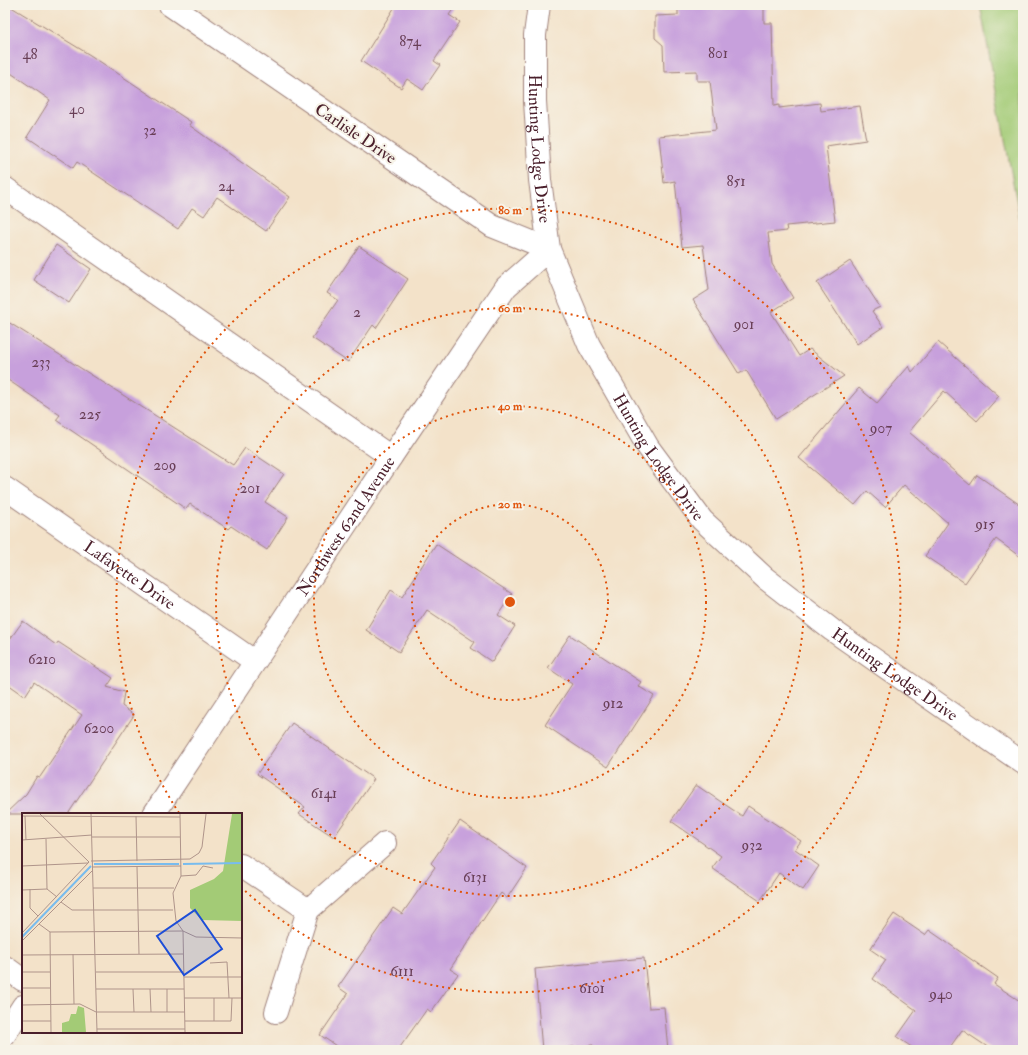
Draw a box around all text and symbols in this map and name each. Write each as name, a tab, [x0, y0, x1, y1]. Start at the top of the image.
house number: 874	[399, 32, 422, 51]
house number: 801	[708, 44, 728, 63]
house number: 48	[22, 45, 38, 64]
street label: Hunting Lodge Drive	[524, 74, 555, 224]
street label: Carlisle Drive	[311, 98, 401, 168]
house number: 40	[69, 100, 85, 119]
house number: 32	[143, 121, 157, 140]
house number: 851	[727, 172, 745, 191]
house number: 24	[218, 177, 235, 196]
text: 80 m	[498, 203, 522, 218]
text: 60 m	[498, 301, 523, 316]
house number: 2	[353, 303, 361, 322]
house number: 901	[733, 315, 754, 334]
house number: 233	[31, 353, 51, 372]
street label: Hunting Lodge Drive	[608, 390, 709, 525]
text: 40 m	[497, 399, 523, 414]
house number: 225	[79, 405, 101, 424]
house number: 907	[869, 419, 892, 438]
street label: Northwest 62nd Avenue	[292, 452, 400, 600]
house number: 209	[154, 456, 176, 475]
house number: 201	[240, 479, 260, 498]
text: 20 m	[498, 497, 523, 512]
house number: 915	[974, 515, 995, 534]
street label: Lafayette Drive	[80, 536, 179, 614]
centre of rings	[503, 595, 517, 609]
street label: Hunting Lodge Drive	[828, 623, 962, 726]
house number: 6210	[28, 650, 56, 669]
house number: 912	[602, 694, 624, 713]
house number: 6200	[84, 719, 114, 738]
house number: 6141	[311, 784, 337, 803]
inset map	[22, 813, 242, 1033]
house number: 932	[740, 836, 763, 855]
house number: 6131	[463, 868, 487, 887]
house number: 6111	[390, 962, 414, 981]
house number: 6101	[579, 979, 605, 998]
house number: 940	[928, 985, 953, 1004]

